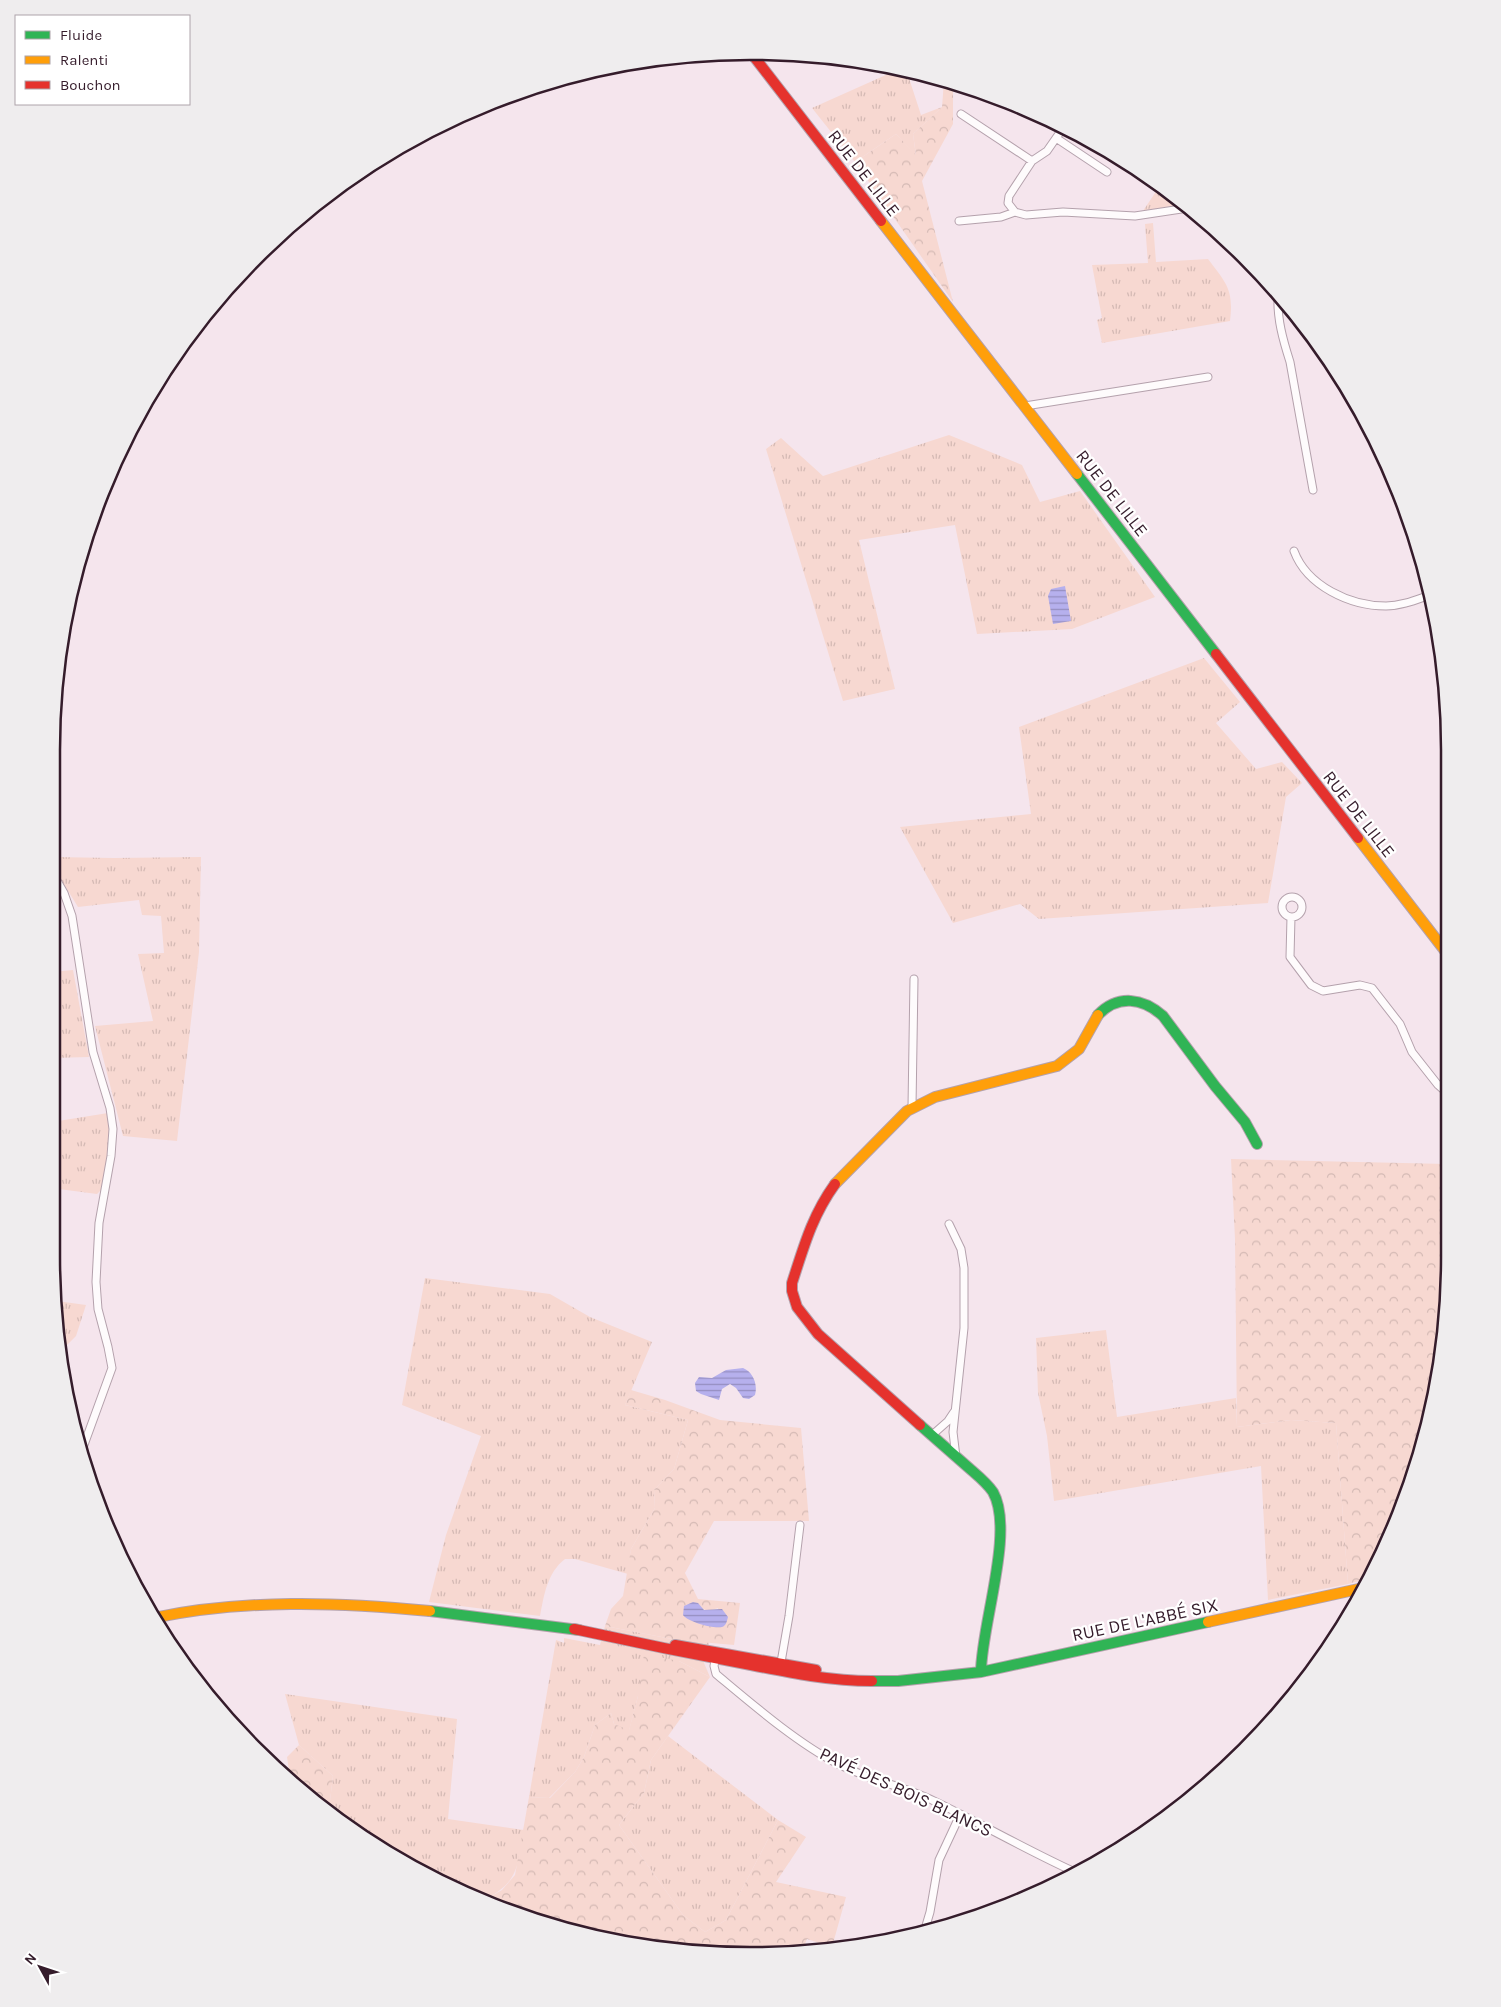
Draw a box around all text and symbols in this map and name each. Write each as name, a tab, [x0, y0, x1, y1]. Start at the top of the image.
legend	[15, 15, 190, 105]
text: Fluide	[60, 26, 102, 44]
text: Ralenti	[60, 51, 109, 69]
text: Bouchon	[60, 76, 121, 94]
street label: RUE DE LILLE	[823, 125, 905, 221]
street label: RUE DE LILLE	[1071, 445, 1153, 541]
street label: RUE DE LILLE	[1318, 766, 1400, 862]
street label: RUE DE L'ABBÉ SIX	[1070, 1593, 1220, 1646]
street label: PAVÉ DES BOIS BLANCS	[816, 1741, 996, 1842]
north arrow	[15, 1942, 65, 1992]
text: N	[21, 1950, 40, 1968]

